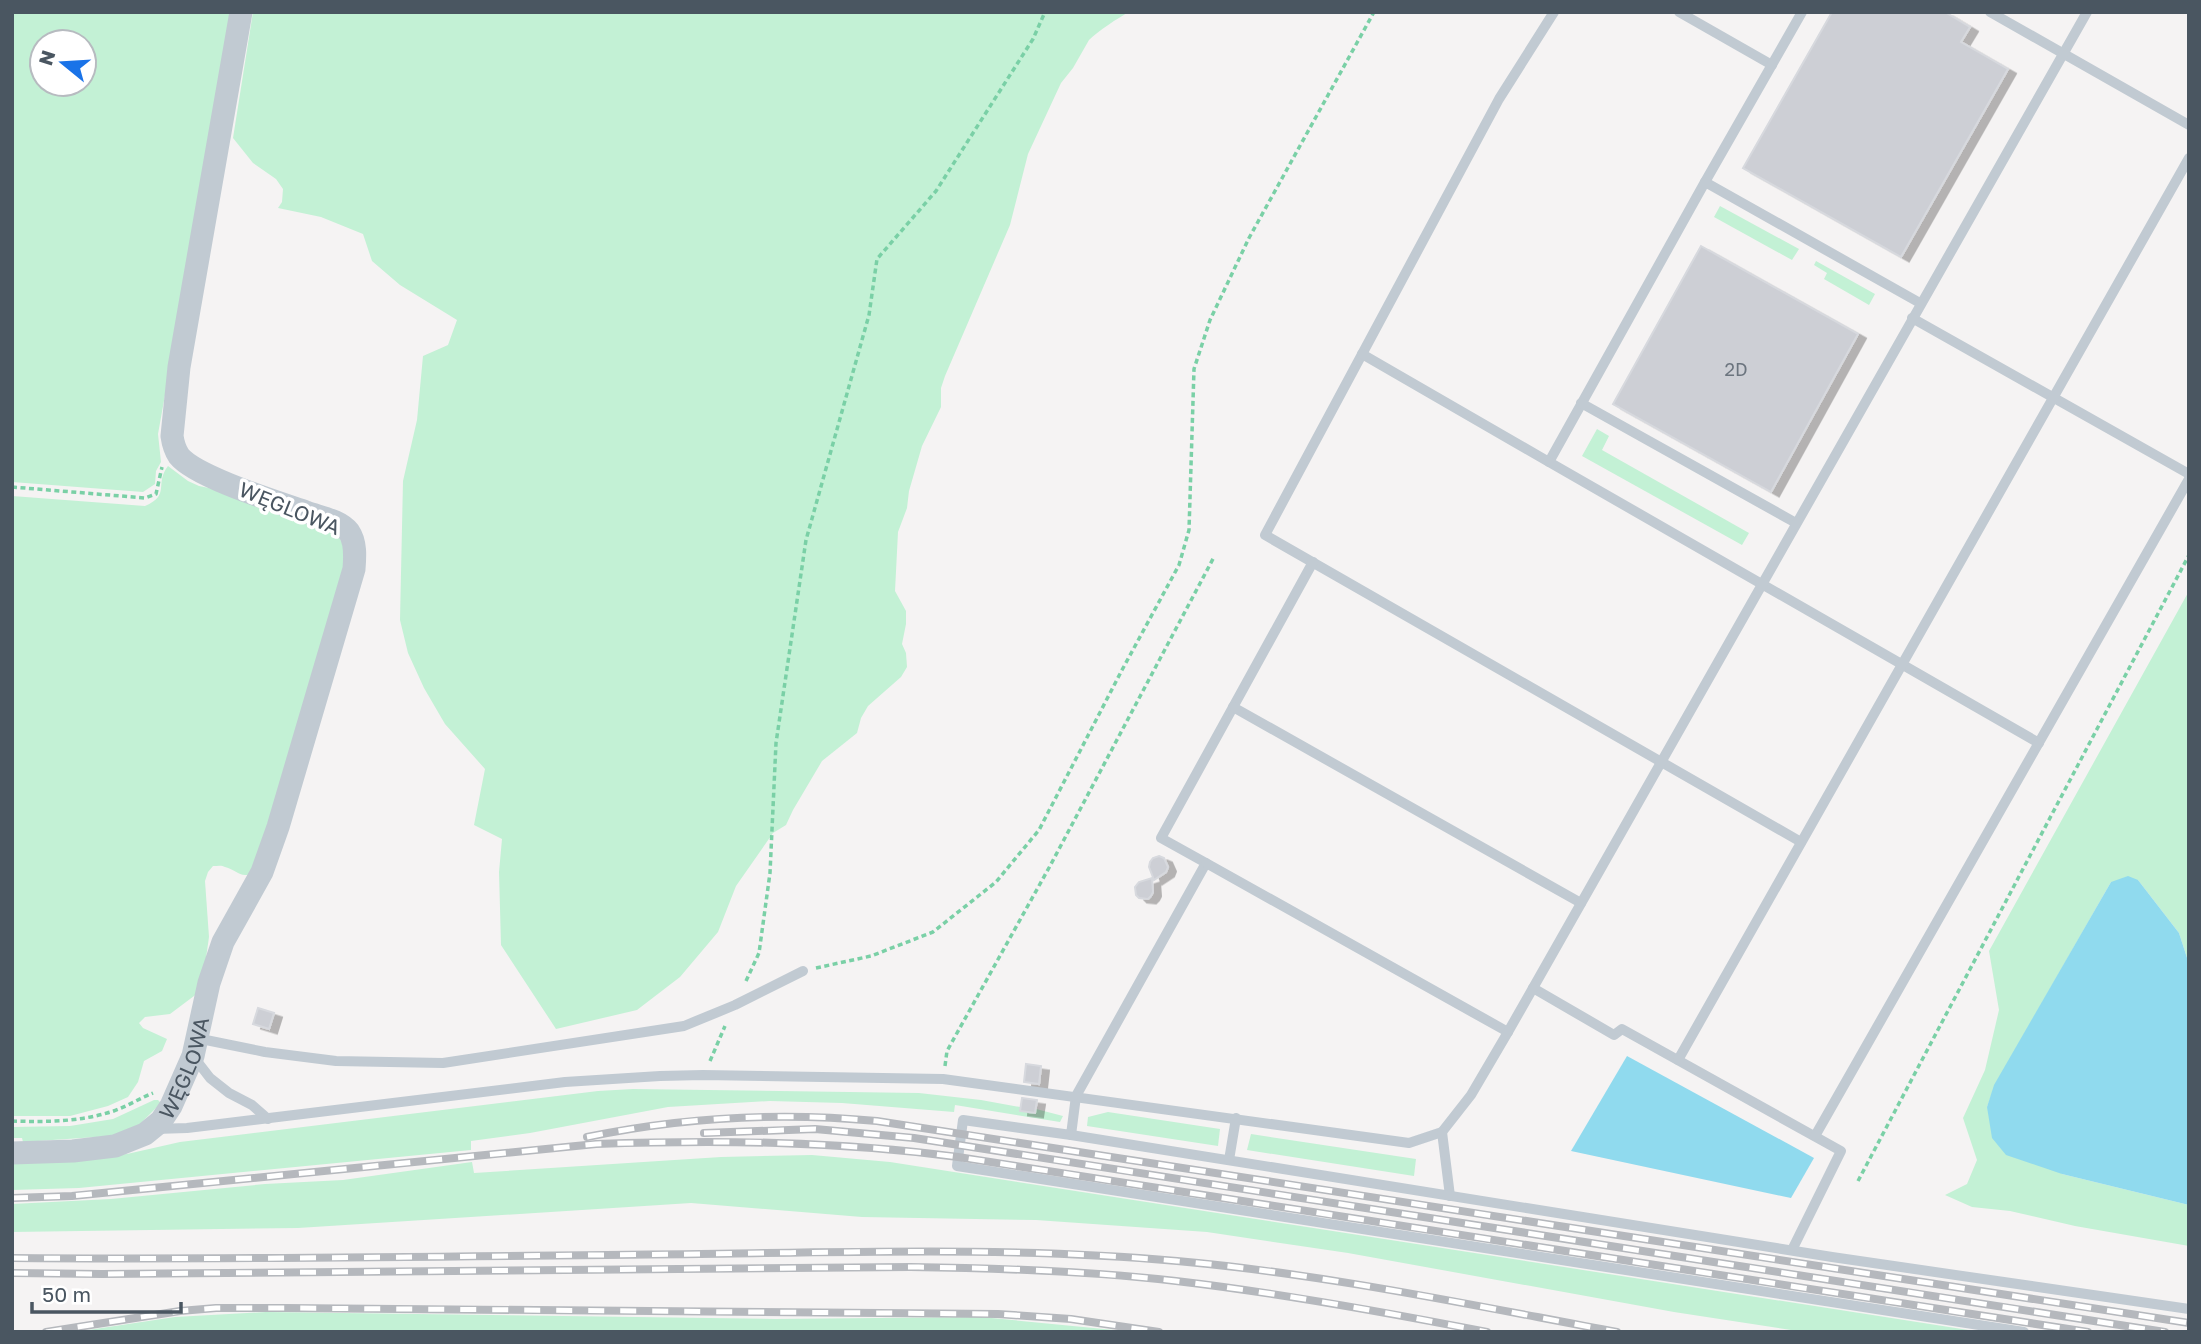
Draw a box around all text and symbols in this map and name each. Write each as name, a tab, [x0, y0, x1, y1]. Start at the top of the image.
north arrow	[28, 28, 98, 98]
text: N	[33, 47, 60, 68]
house number: 2D	[1724, 358, 1748, 380]
street label: WĘGLOWA	[235, 476, 345, 540]
street label: WĘGLOWA	[153, 1014, 214, 1124]
scale bar	[32, 1270, 180, 1314]
text: 50 m	[42, 1281, 91, 1307]

